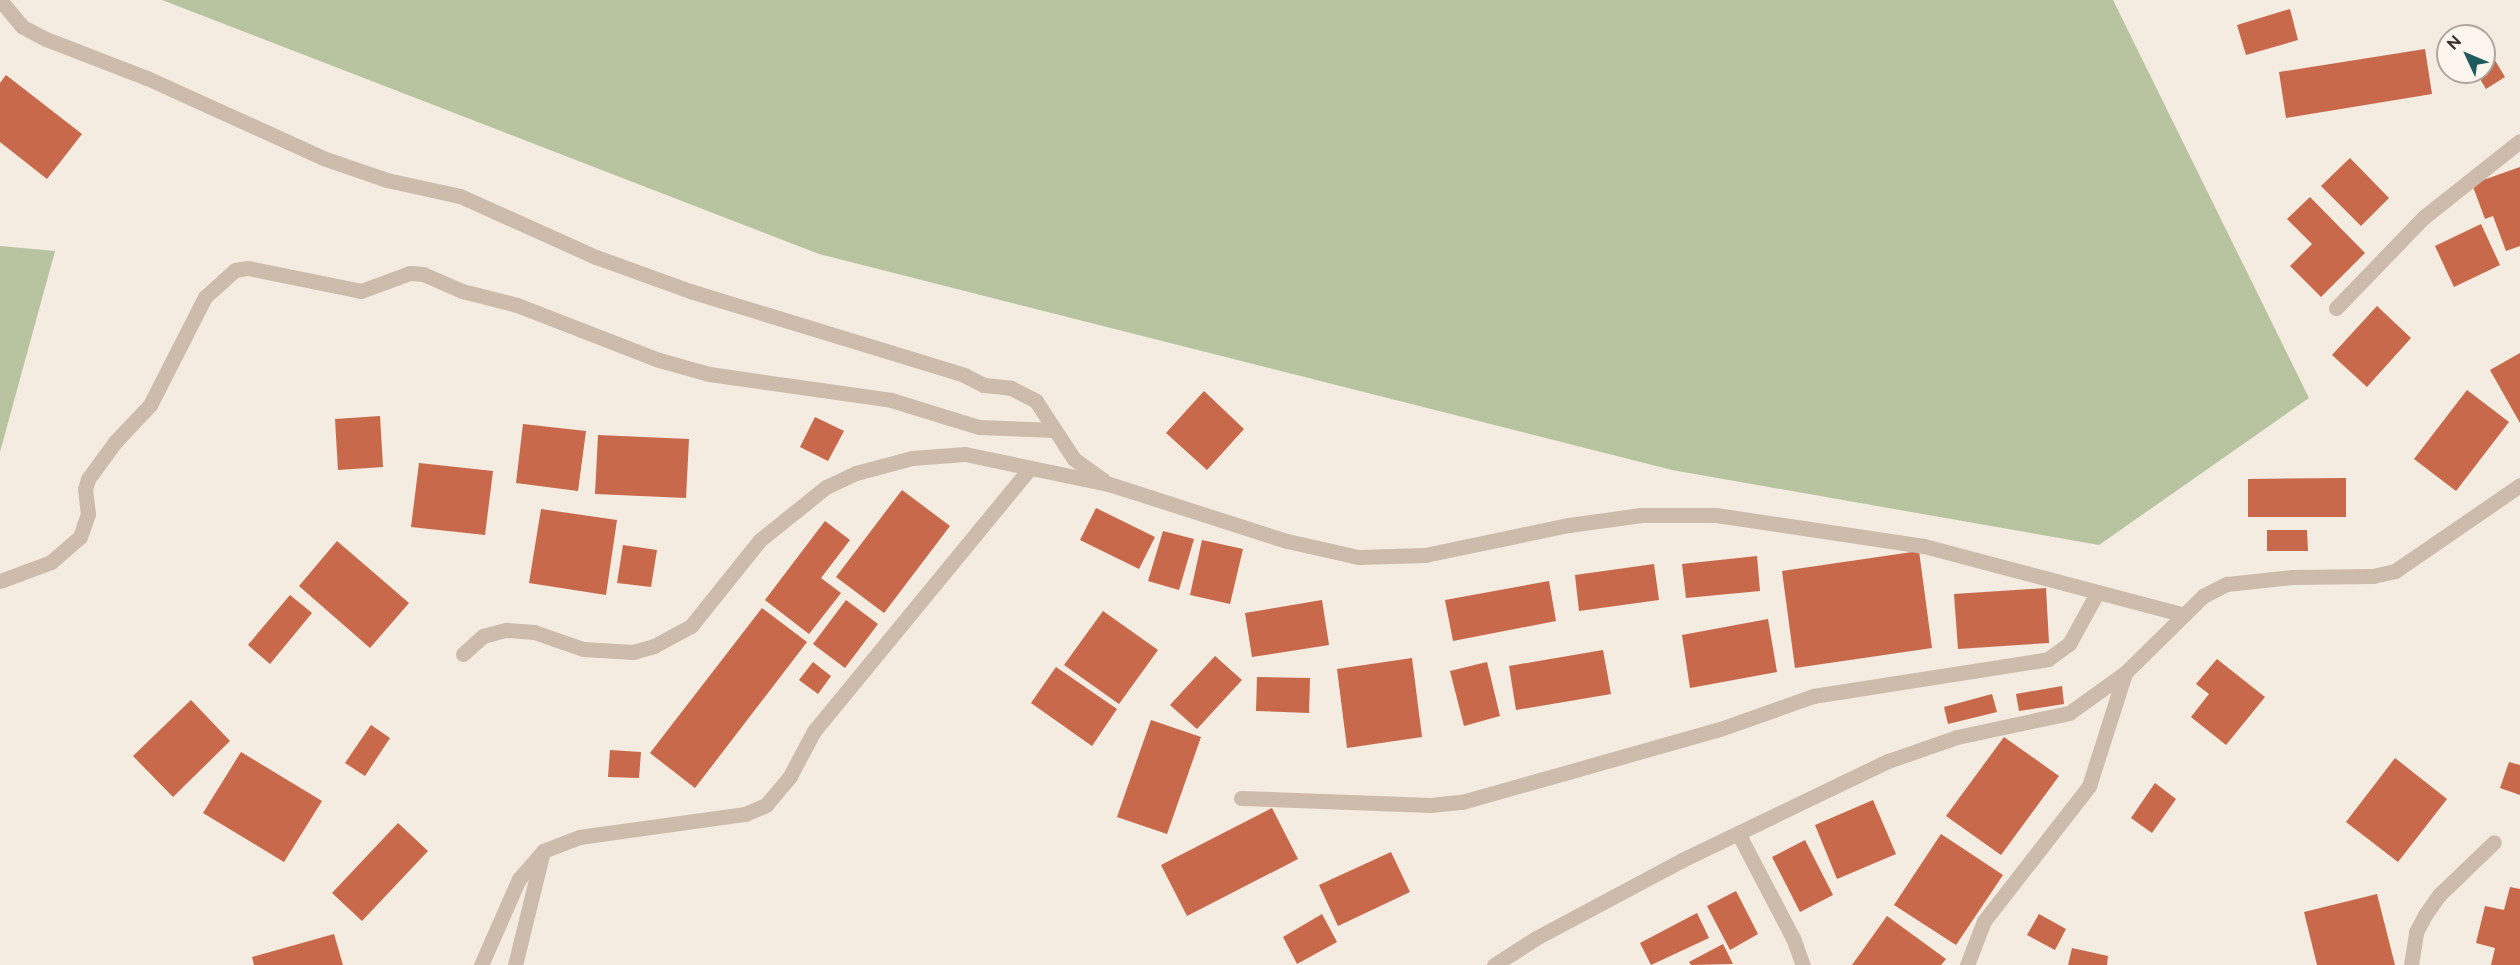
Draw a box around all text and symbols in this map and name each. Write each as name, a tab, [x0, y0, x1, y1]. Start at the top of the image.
north arrow	[2436, 24, 2496, 84]
text: N	[2443, 32, 2465, 54]

